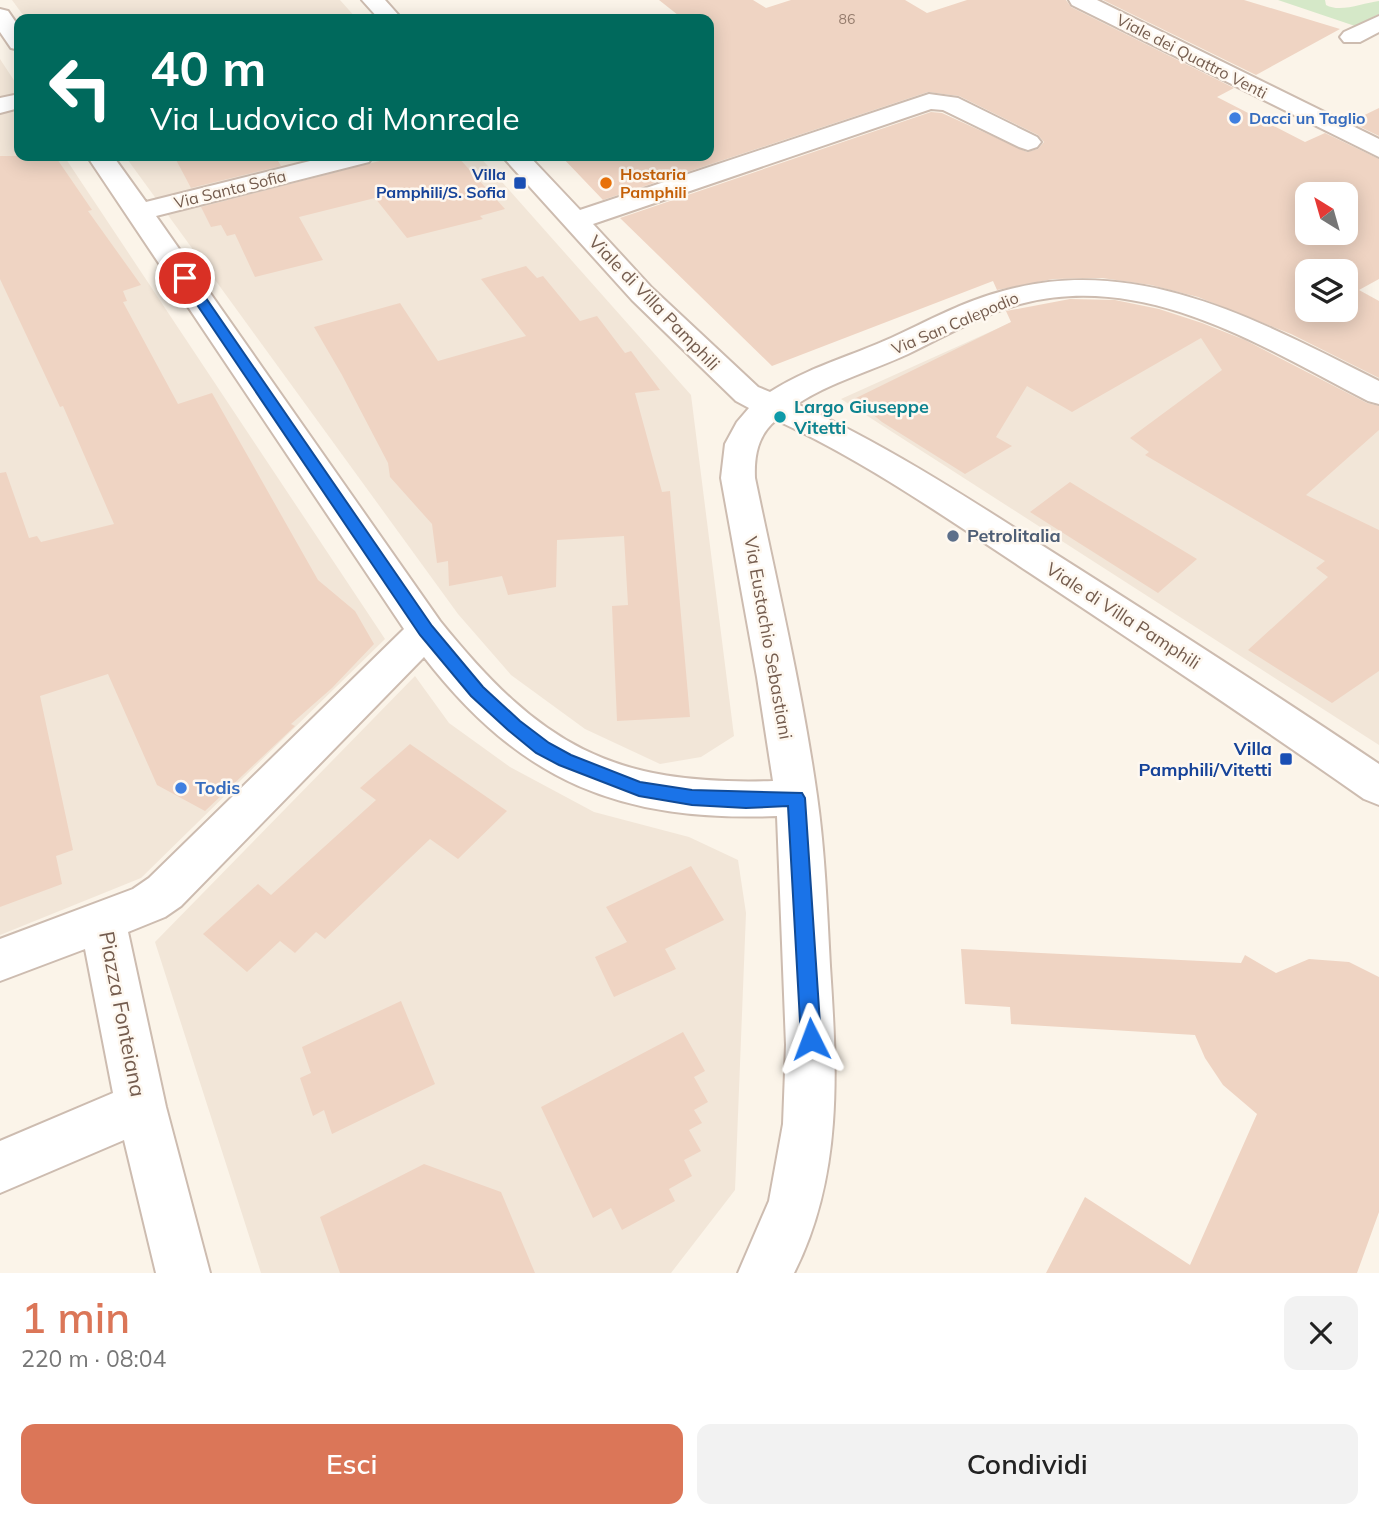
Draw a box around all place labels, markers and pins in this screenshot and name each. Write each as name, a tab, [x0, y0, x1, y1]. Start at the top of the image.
place label: Dacci un Taglio	[1249, 108, 1366, 128]
marker: Dacci un Taglio	[1227, 110, 1243, 126]
place label: Villa Pamphili/S. Sofia	[376, 164, 506, 202]
place label: Hostaria Pamphili	[620, 164, 687, 202]
marker: Villa Pamphili/S. Sofia	[512, 175, 528, 191]
marker: Hostaria Pamphili	[598, 175, 614, 191]
pin	[155, 248, 215, 308]
place label: Largo Giuseppe Vitetti	[793, 395, 929, 439]
marker: Largo Giuseppe Vitetti	[772, 409, 788, 425]
place label: Petrolitalia	[967, 524, 1061, 547]
marker: Petrolitalia	[945, 528, 961, 544]
place label: Villa Pamphili/Vitetti	[1138, 737, 1272, 781]
marker: Villa Pamphili/Vitetti	[1278, 751, 1294, 767]
place label: Todis	[195, 776, 240, 799]
marker: Todis	[173, 780, 189, 796]

